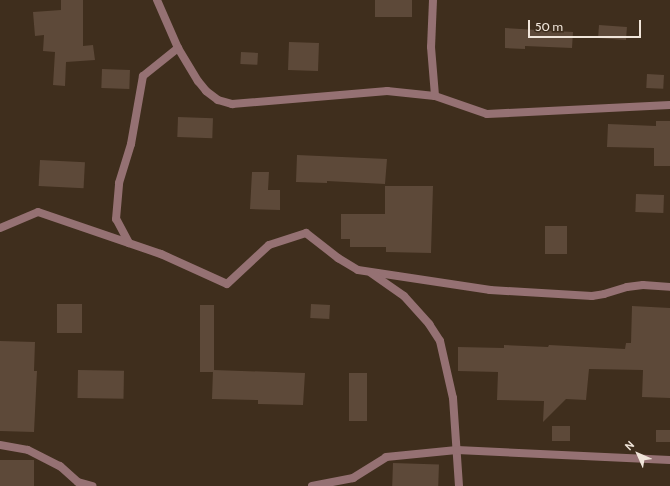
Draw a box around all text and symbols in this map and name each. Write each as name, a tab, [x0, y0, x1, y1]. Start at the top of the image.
scale bar	[530, 12, 643, 38]
text: 50 m	[535, 19, 563, 34]
north arrow	[618, 434, 658, 474]
text: N	[622, 438, 637, 453]

